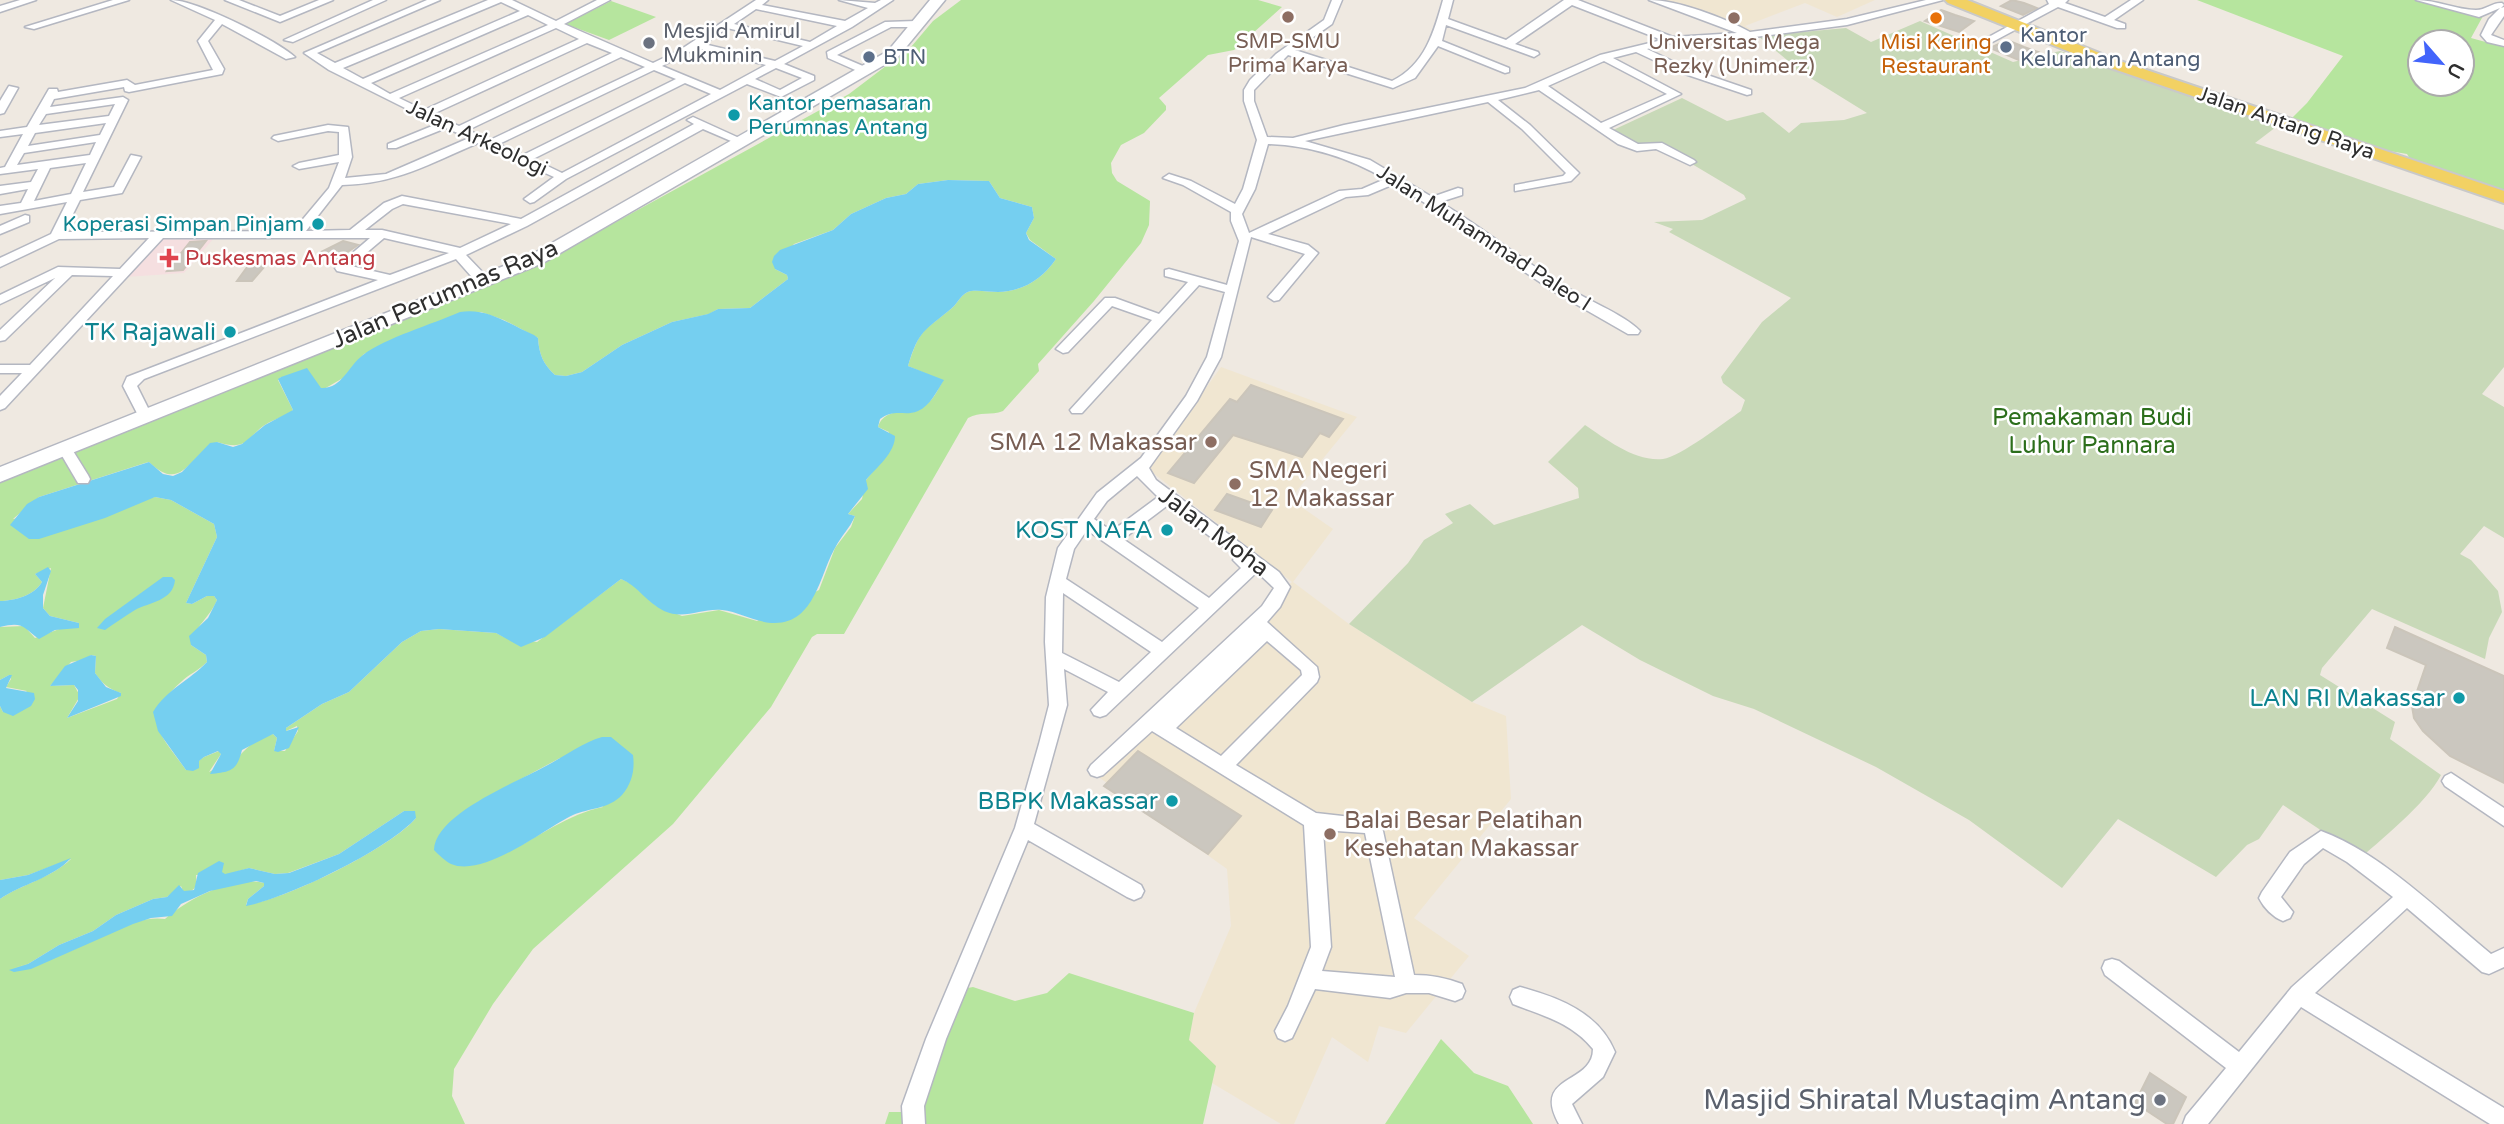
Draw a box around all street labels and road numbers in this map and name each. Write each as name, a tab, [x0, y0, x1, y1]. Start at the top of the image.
street label: Jalan Antang Raya	[2194, 81, 2378, 165]
street label: Jalan Arkeologi	[402, 94, 552, 182]
street label: Jalan Muhammad Paleo I	[1372, 159, 1596, 317]
street label: Jalan Perumnas Raya	[328, 233, 562, 355]
street label: Jalan Moha	[1153, 481, 1275, 583]

